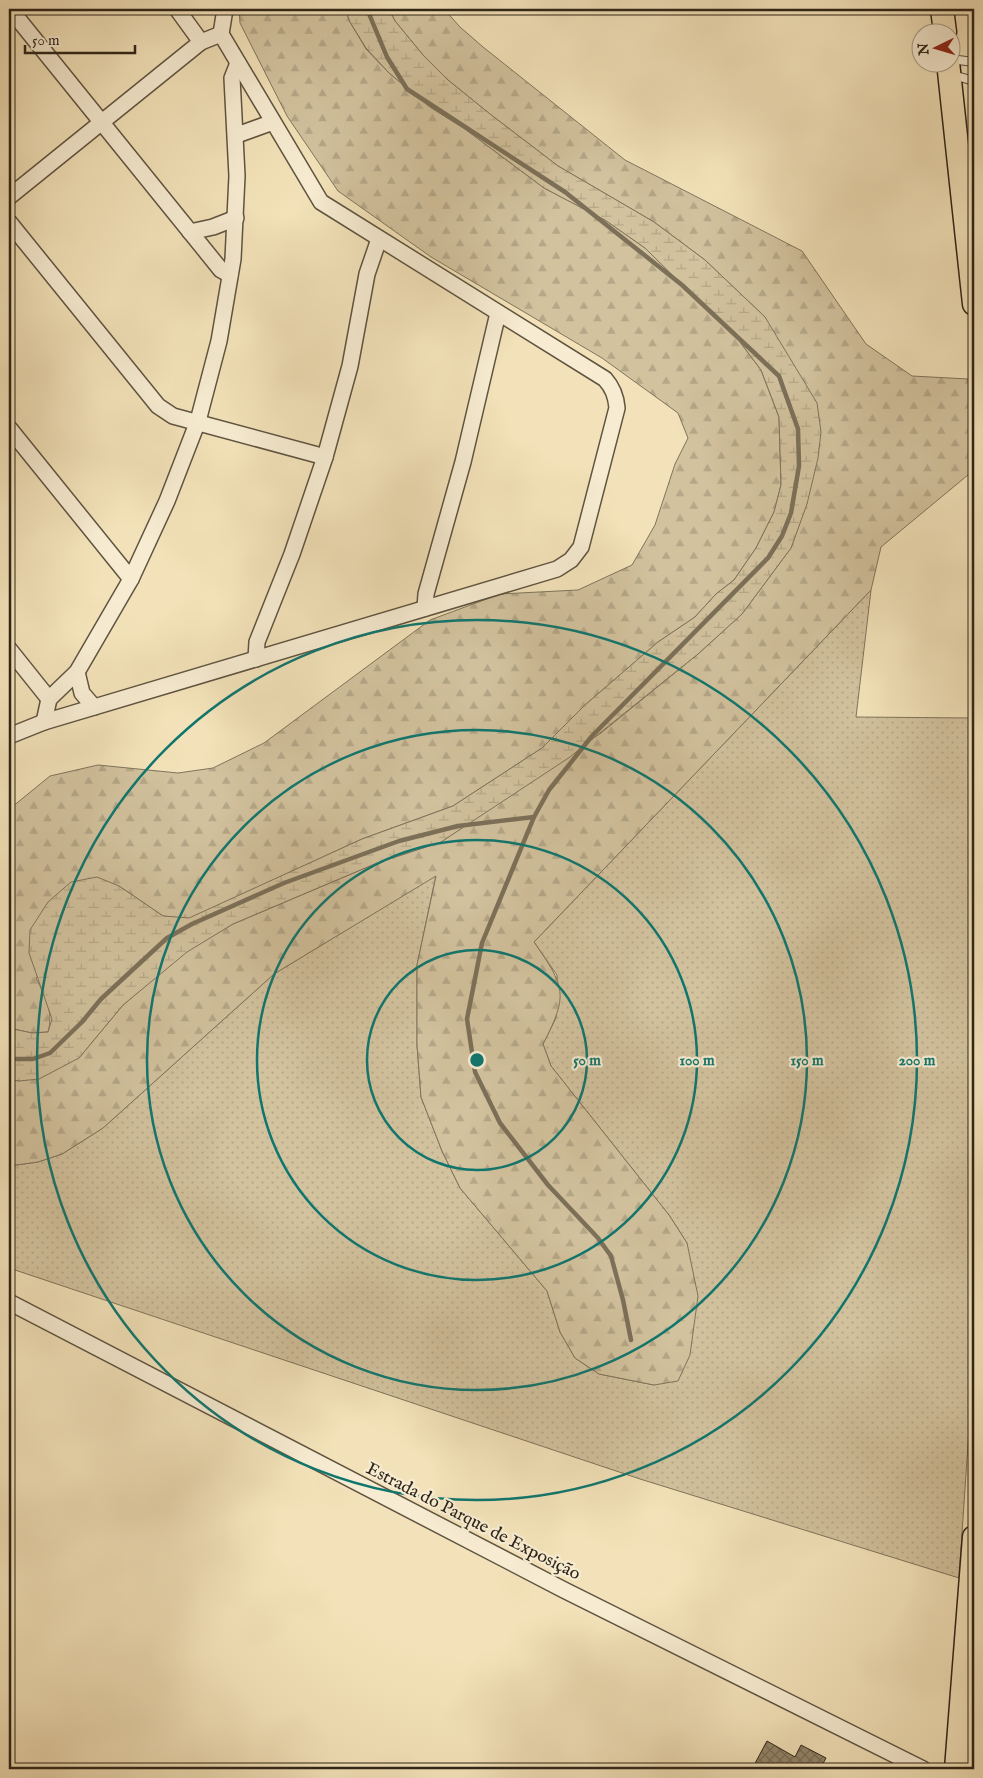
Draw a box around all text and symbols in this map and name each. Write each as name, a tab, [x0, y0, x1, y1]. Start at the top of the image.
scale bar	[25, 22, 135, 54]
north arrow	[910, 22, 960, 72]
text: 50 m	[32, 31, 60, 50]
text: N	[915, 42, 934, 57]
centre of rings	[468, 1051, 486, 1069]
text: 50 m	[573, 1051, 601, 1070]
text: 100 m	[679, 1051, 715, 1070]
text: 150 m	[790, 1051, 824, 1070]
text: 200 m	[899, 1051, 936, 1070]
street label: Estrada do Parque de Exposição	[362, 1458, 584, 1586]

